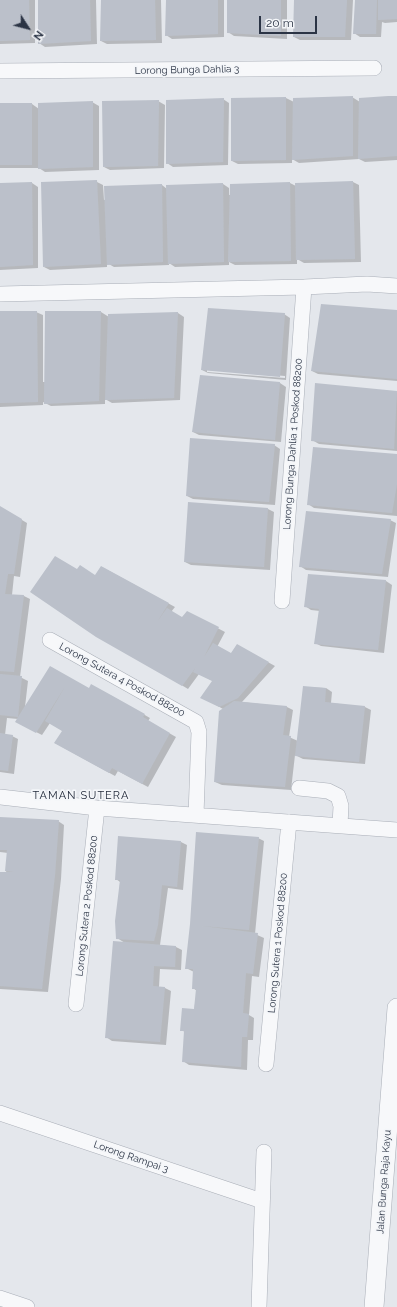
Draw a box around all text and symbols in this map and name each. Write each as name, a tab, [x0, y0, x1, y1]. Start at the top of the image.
north arrow	[8, 8, 48, 48]
scale bar	[261, 8, 319, 34]
text: 20 m	[266, 16, 294, 30]
text: N	[30, 28, 46, 43]
street label: Lorong Bunga Dahlia 3	[135, 63, 239, 77]
street label: Lorong Bunga Dahlia 1 Poskod 88200	[281, 358, 305, 530]
street label: Lorong Sutera 4 Poskod 88200	[57, 640, 187, 720]
district label: TAMAN SUTERA	[33, 789, 129, 803]
street label: Lorong Sutera 2 Poskod 88200	[74, 835, 100, 977]
street label: Lorong Sutera 1 Poskod 88200	[266, 872, 290, 1014]
street label: Jalan Bunga Raja Kayu	[374, 1129, 394, 1235]
street label: Lorong Rampai 3	[92, 1139, 170, 1175]

